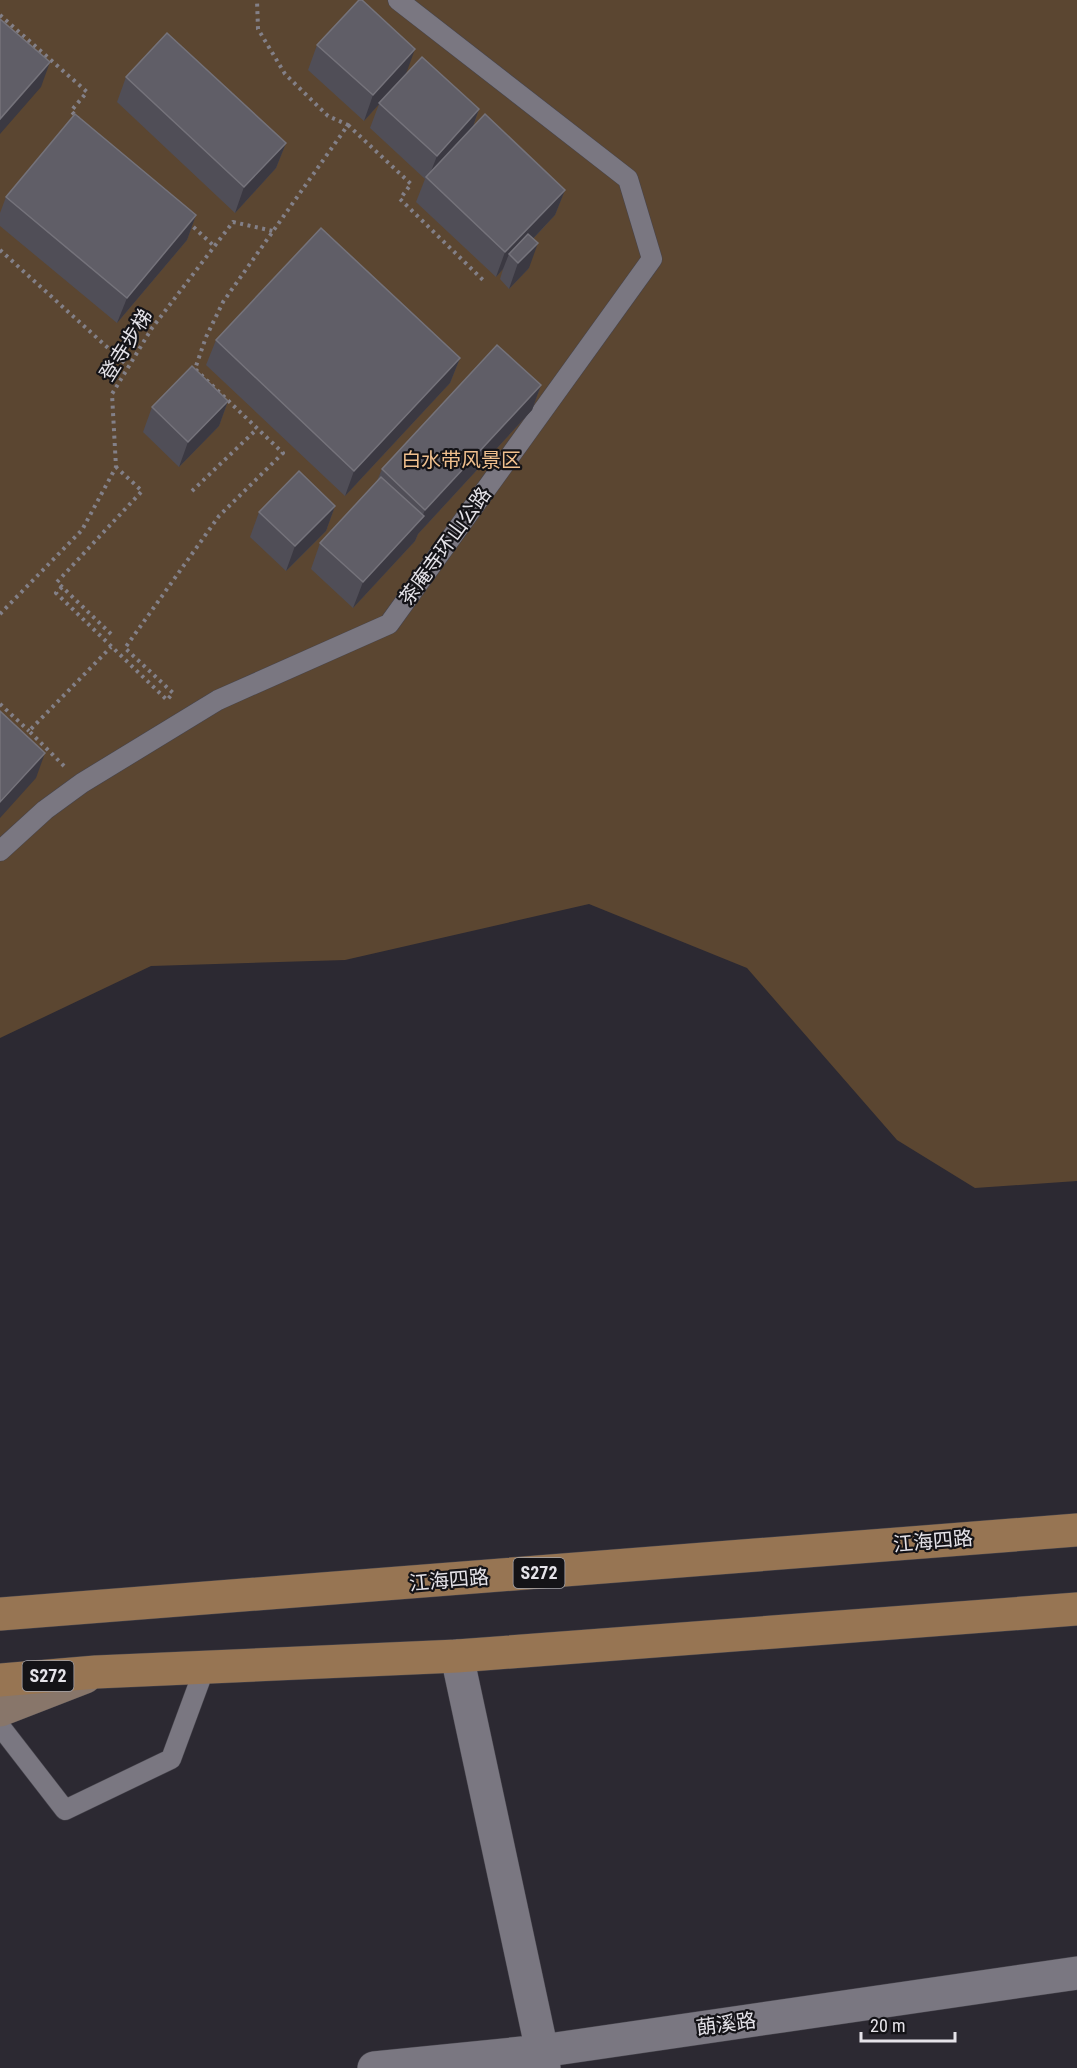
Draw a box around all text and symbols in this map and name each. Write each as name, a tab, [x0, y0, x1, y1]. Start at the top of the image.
street label: 登寺步梯	[95, 305, 157, 385]
park label: 白水带风景区	[401, 448, 521, 472]
street label: 茶庵寺环山公路	[394, 482, 496, 610]
street label: 江海四路	[892, 1526, 974, 1556]
road number: S272	[514, 1558, 564, 1588]
street label: 江海四路	[408, 1565, 490, 1595]
road number: S272	[22, 1661, 74, 1691]
scale bar	[861, 2005, 956, 2043]
street label: 蓢溪路	[695, 2008, 757, 2040]
text: 20 m	[870, 2015, 905, 2036]

